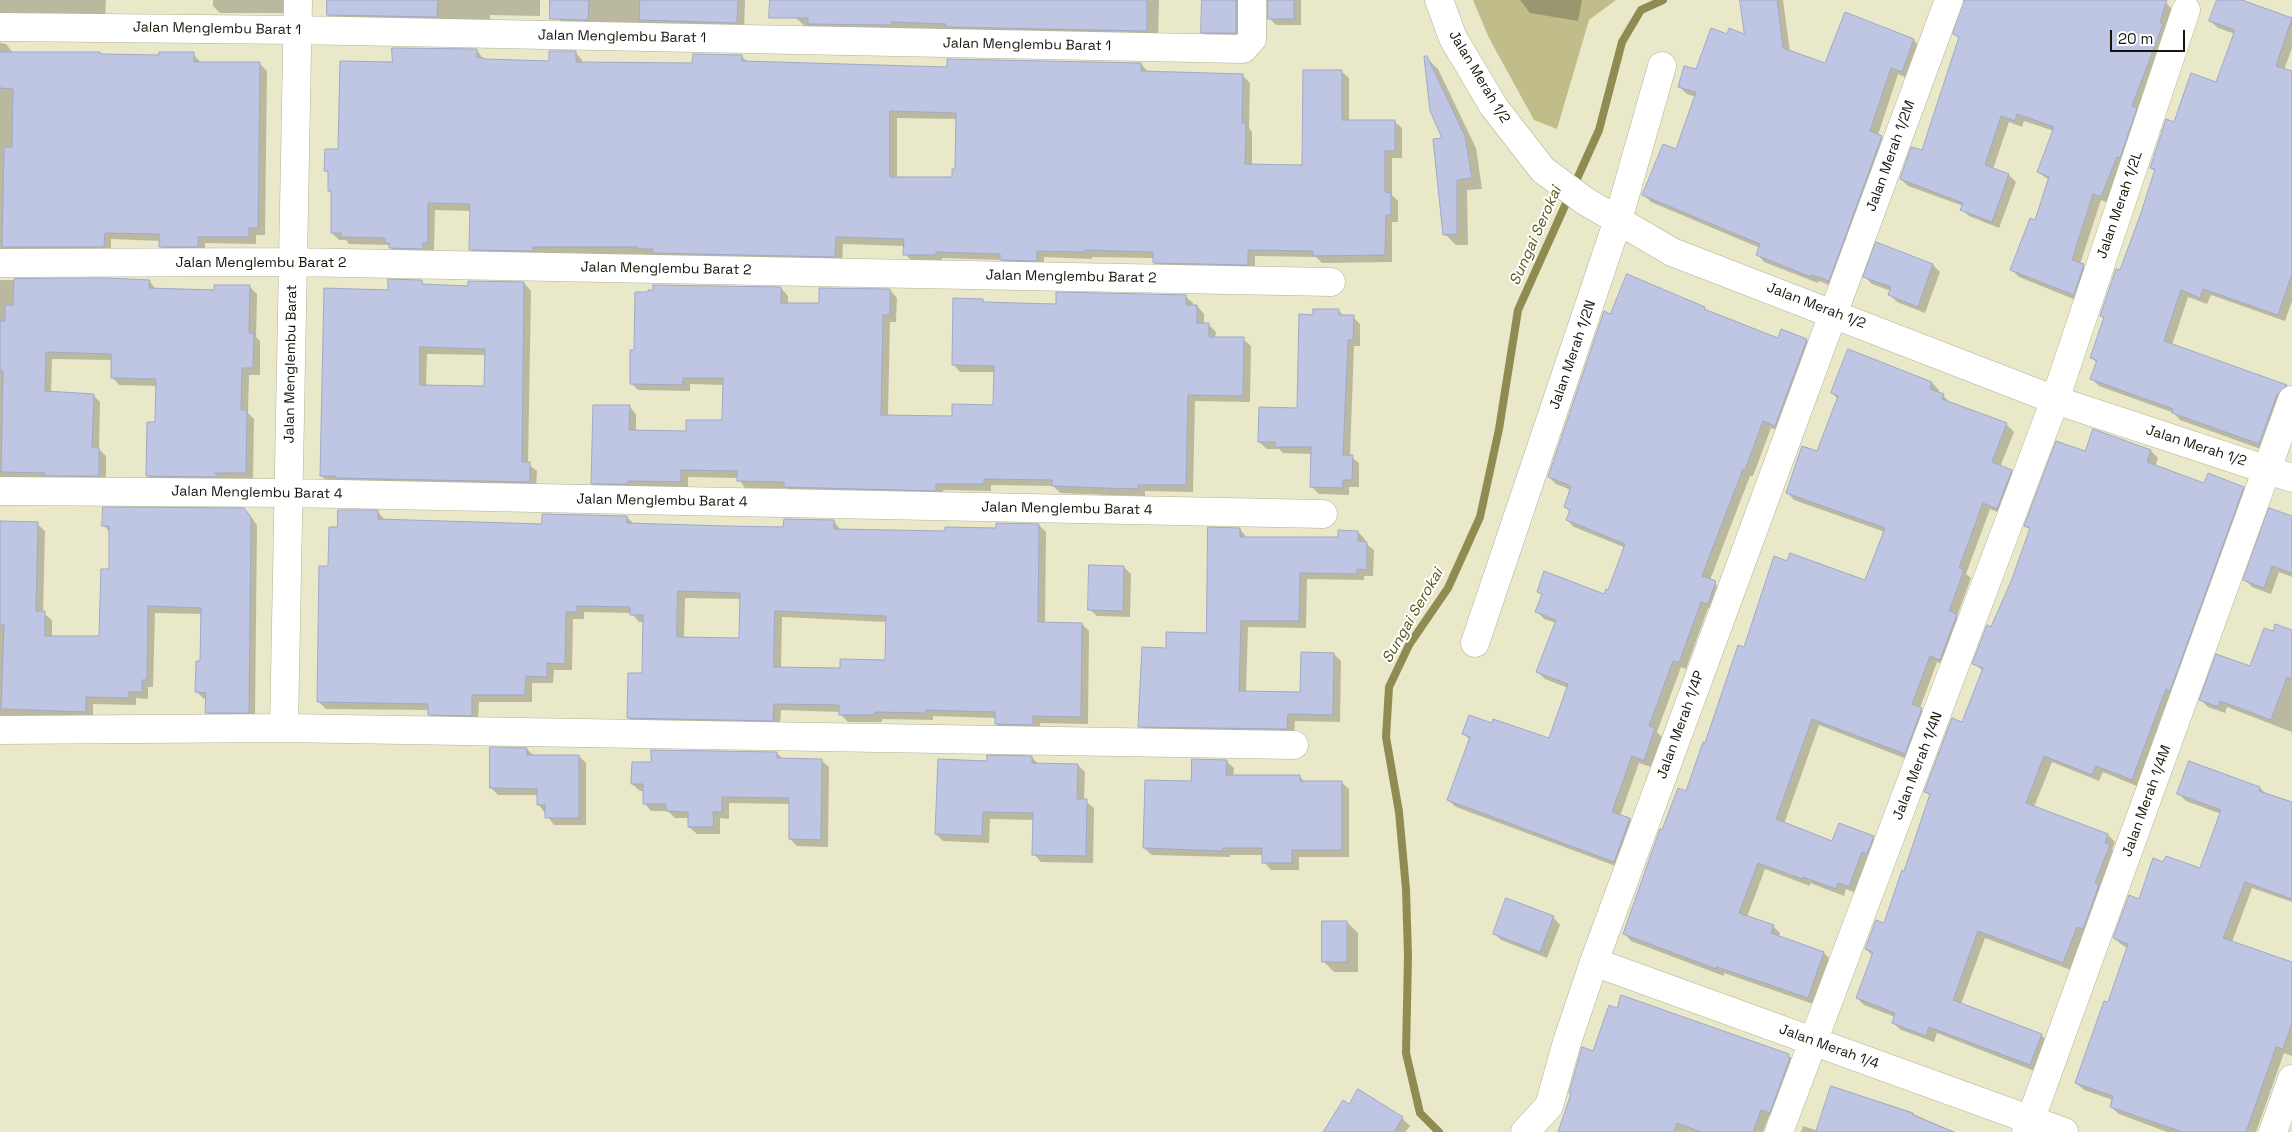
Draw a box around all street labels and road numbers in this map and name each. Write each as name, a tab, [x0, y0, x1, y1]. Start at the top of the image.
street label: Jalan Menglembu Barat 1	[133, 19, 301, 39]
street label: Jalan Menglembu Barat 1	[538, 27, 706, 47]
street label: Jalan Merah 1/2	[1445, 28, 1513, 126]
street label: Jalan Menglembu Barat 1	[943, 35, 1111, 55]
street label: Jalan Merah 1/2M	[1863, 98, 1919, 214]
street label: Jalan Merah 1/2L	[2094, 149, 2146, 261]
street label: Jalan Menglembu Barat 2	[175, 255, 347, 271]
street label: Jalan Menglembu Barat 2	[580, 259, 752, 279]
street label: Jalan Menglembu Barat 2	[985, 267, 1157, 287]
street label: Jalan Merah 1/2	[1764, 279, 1868, 333]
street label: Jalan Menglembu Barat	[281, 284, 301, 444]
street label: Jalan Merah 1/2N	[1546, 298, 1600, 412]
street label: Jalan Merah 1/2	[2144, 422, 2248, 470]
street label: Jalan Menglembu Barat 4	[171, 483, 343, 503]
street label: Jalan Menglembu Barat 4	[576, 491, 748, 511]
street label: Jalan Menglembu Barat 4	[981, 499, 1153, 519]
street label: Jalan Merah 1/4P	[1654, 669, 1708, 781]
street label: Jalan Merah 1/4N	[1890, 710, 1946, 822]
street label: Jalan Merah 1/4M	[2119, 743, 2175, 859]
street label: Jalan Merah 1/4	[1777, 1021, 1881, 1073]

